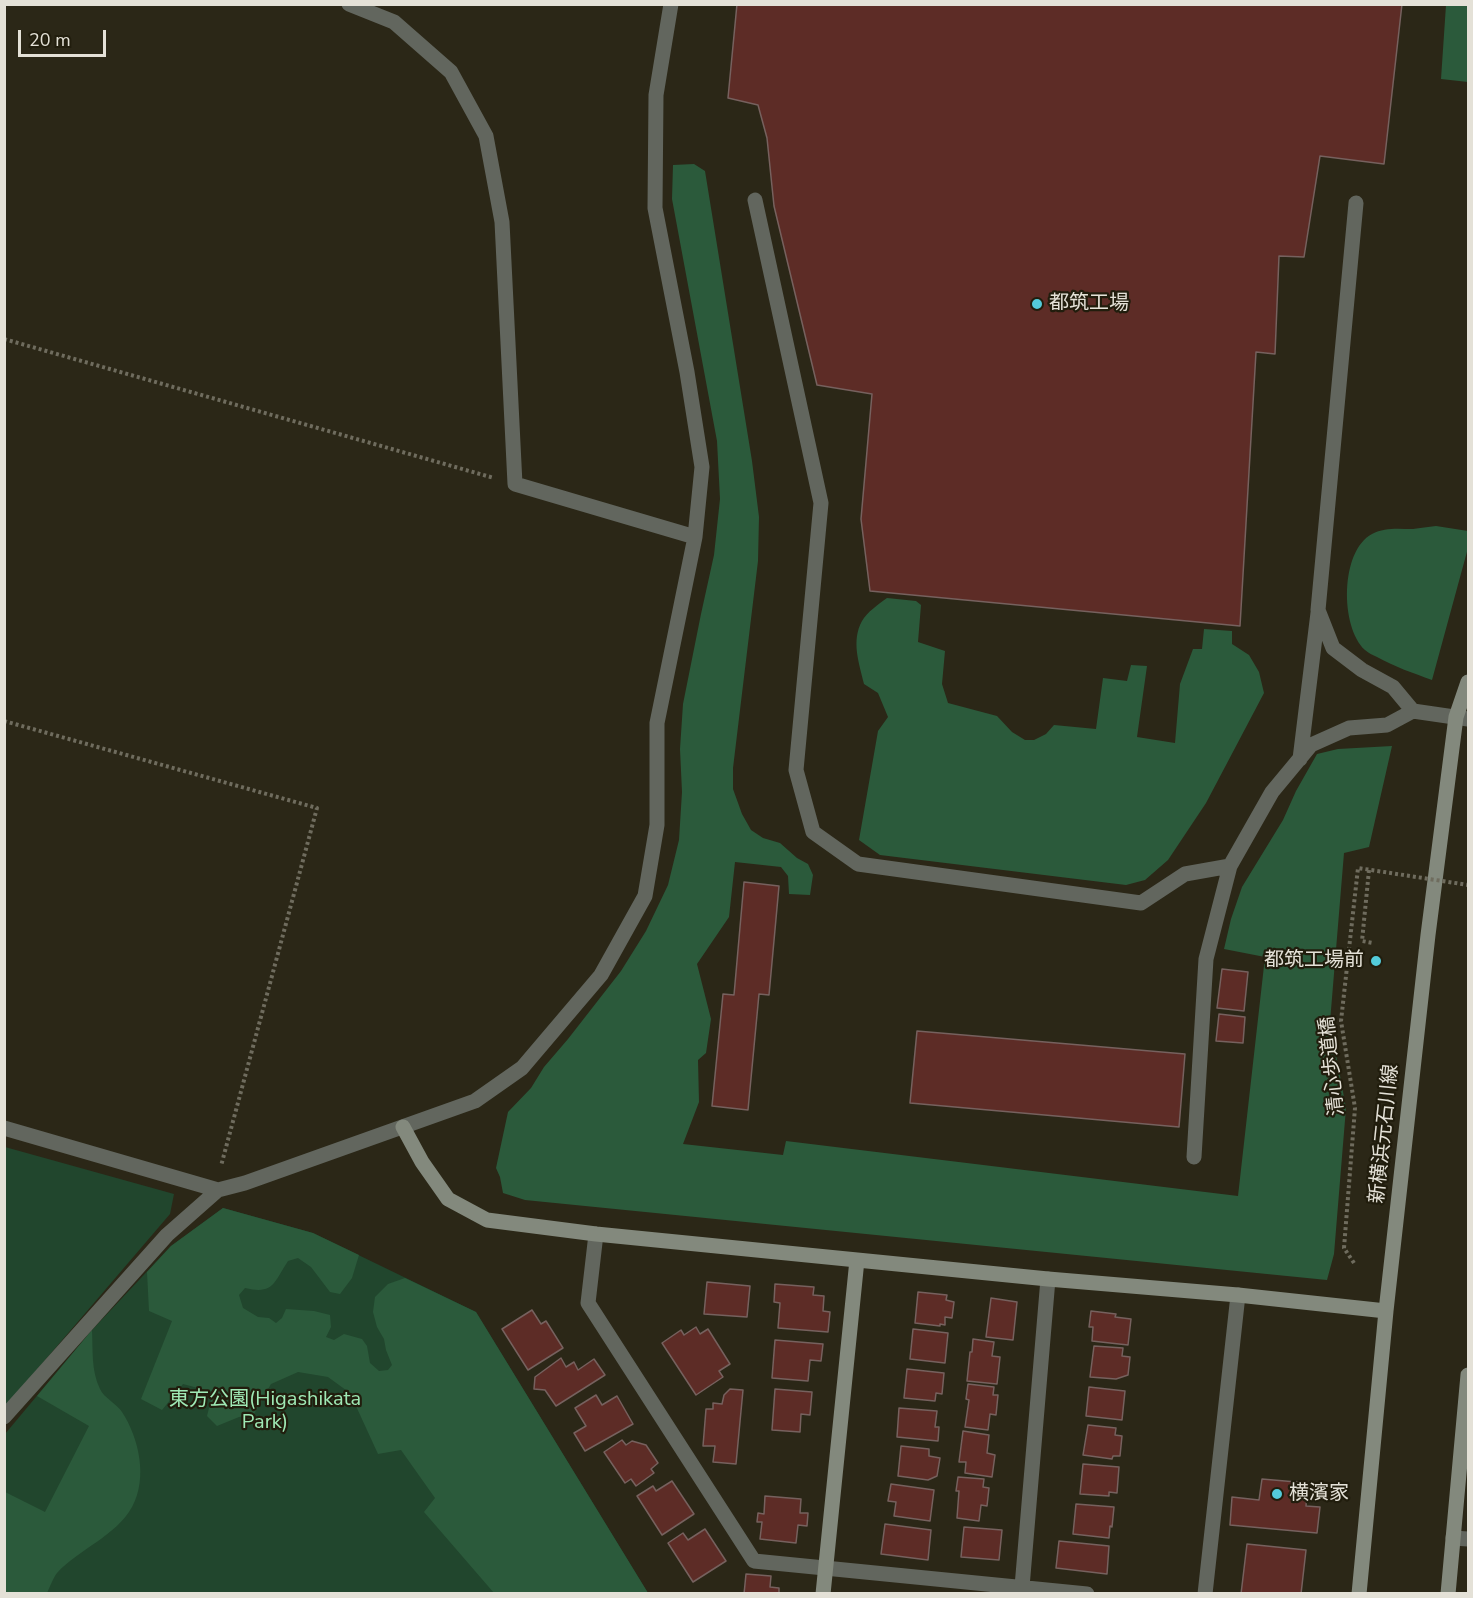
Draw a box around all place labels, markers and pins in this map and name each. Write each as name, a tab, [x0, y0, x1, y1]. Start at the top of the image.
place label: 都筑工場	[1049, 292, 1129, 316]
marker: 都筑工場	[1030, 297, 1044, 311]
place label: 都筑工場前	[1264, 949, 1364, 973]
marker: 都筑工場前	[1369, 954, 1383, 968]
place label: 横濱家	[1289, 1482, 1349, 1506]
marker: 横濱家	[1270, 1487, 1284, 1501]

